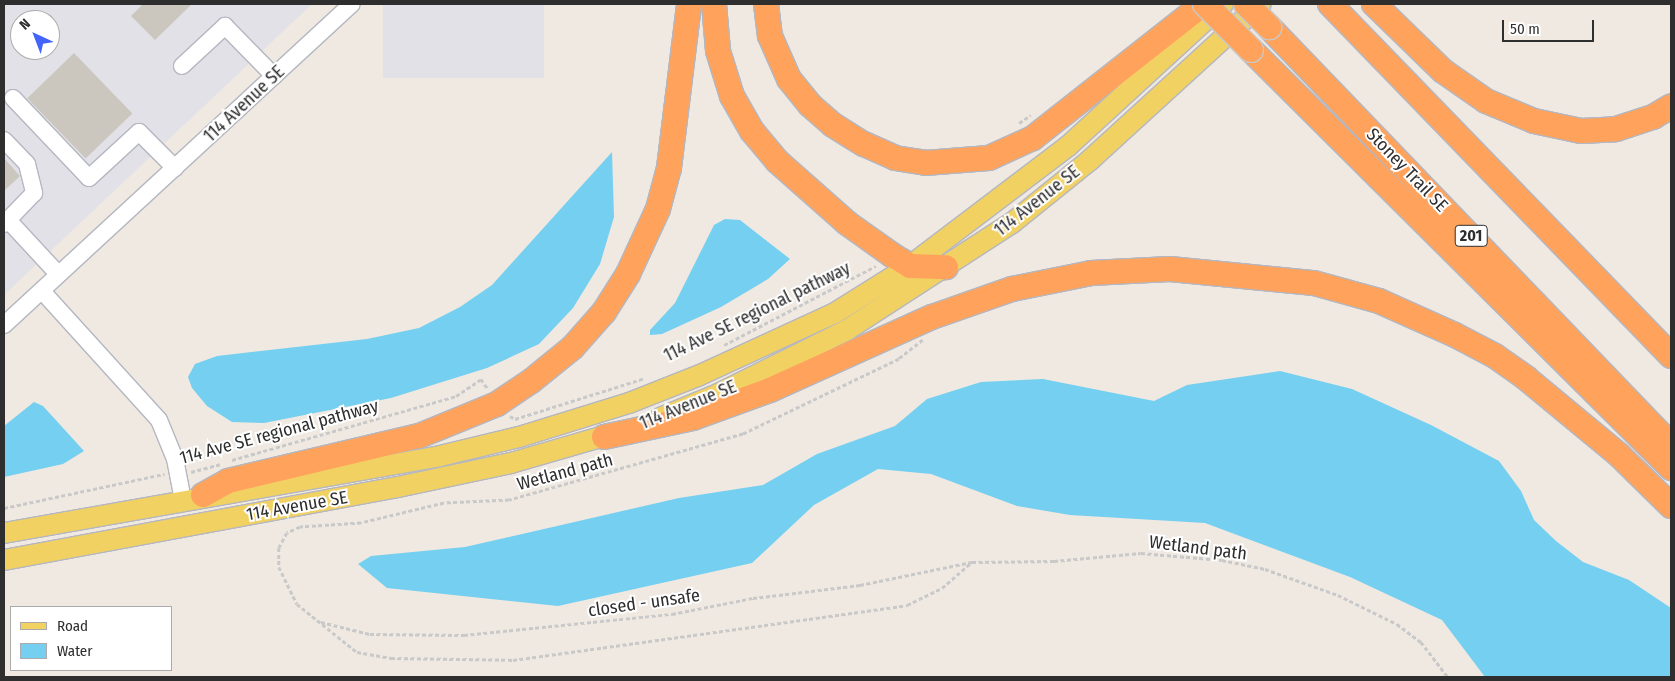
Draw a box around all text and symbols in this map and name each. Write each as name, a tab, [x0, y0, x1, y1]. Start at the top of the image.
north arrow	[10, 10, 60, 60]
scale bar	[1505, 10, 1598, 42]
text: N	[16, 15, 34, 33]
text: 50 m	[1510, 20, 1540, 38]
street label: 114 Avenue SE	[199, 61, 289, 147]
street label: Stoney Trail SE	[1362, 124, 1452, 216]
street label: 114 Avenue SE	[990, 161, 1084, 241]
road number: 201	[1454, 222, 1488, 250]
street label: 114 Ave SE regional pathway	[660, 257, 854, 367]
street label: 114 Avenue SE	[636, 376, 740, 434]
street label: 114 Ave SE regional pathway	[177, 395, 381, 469]
street label: Wetland path	[515, 449, 615, 495]
street label: 114 Avenue SE	[245, 486, 349, 526]
street label: Wetland path	[1148, 531, 1248, 565]
street label: closed - unsafe	[587, 584, 701, 622]
legend	[10, 606, 172, 671]
text: Road	[57, 617, 88, 635]
text: Water	[57, 642, 92, 660]

